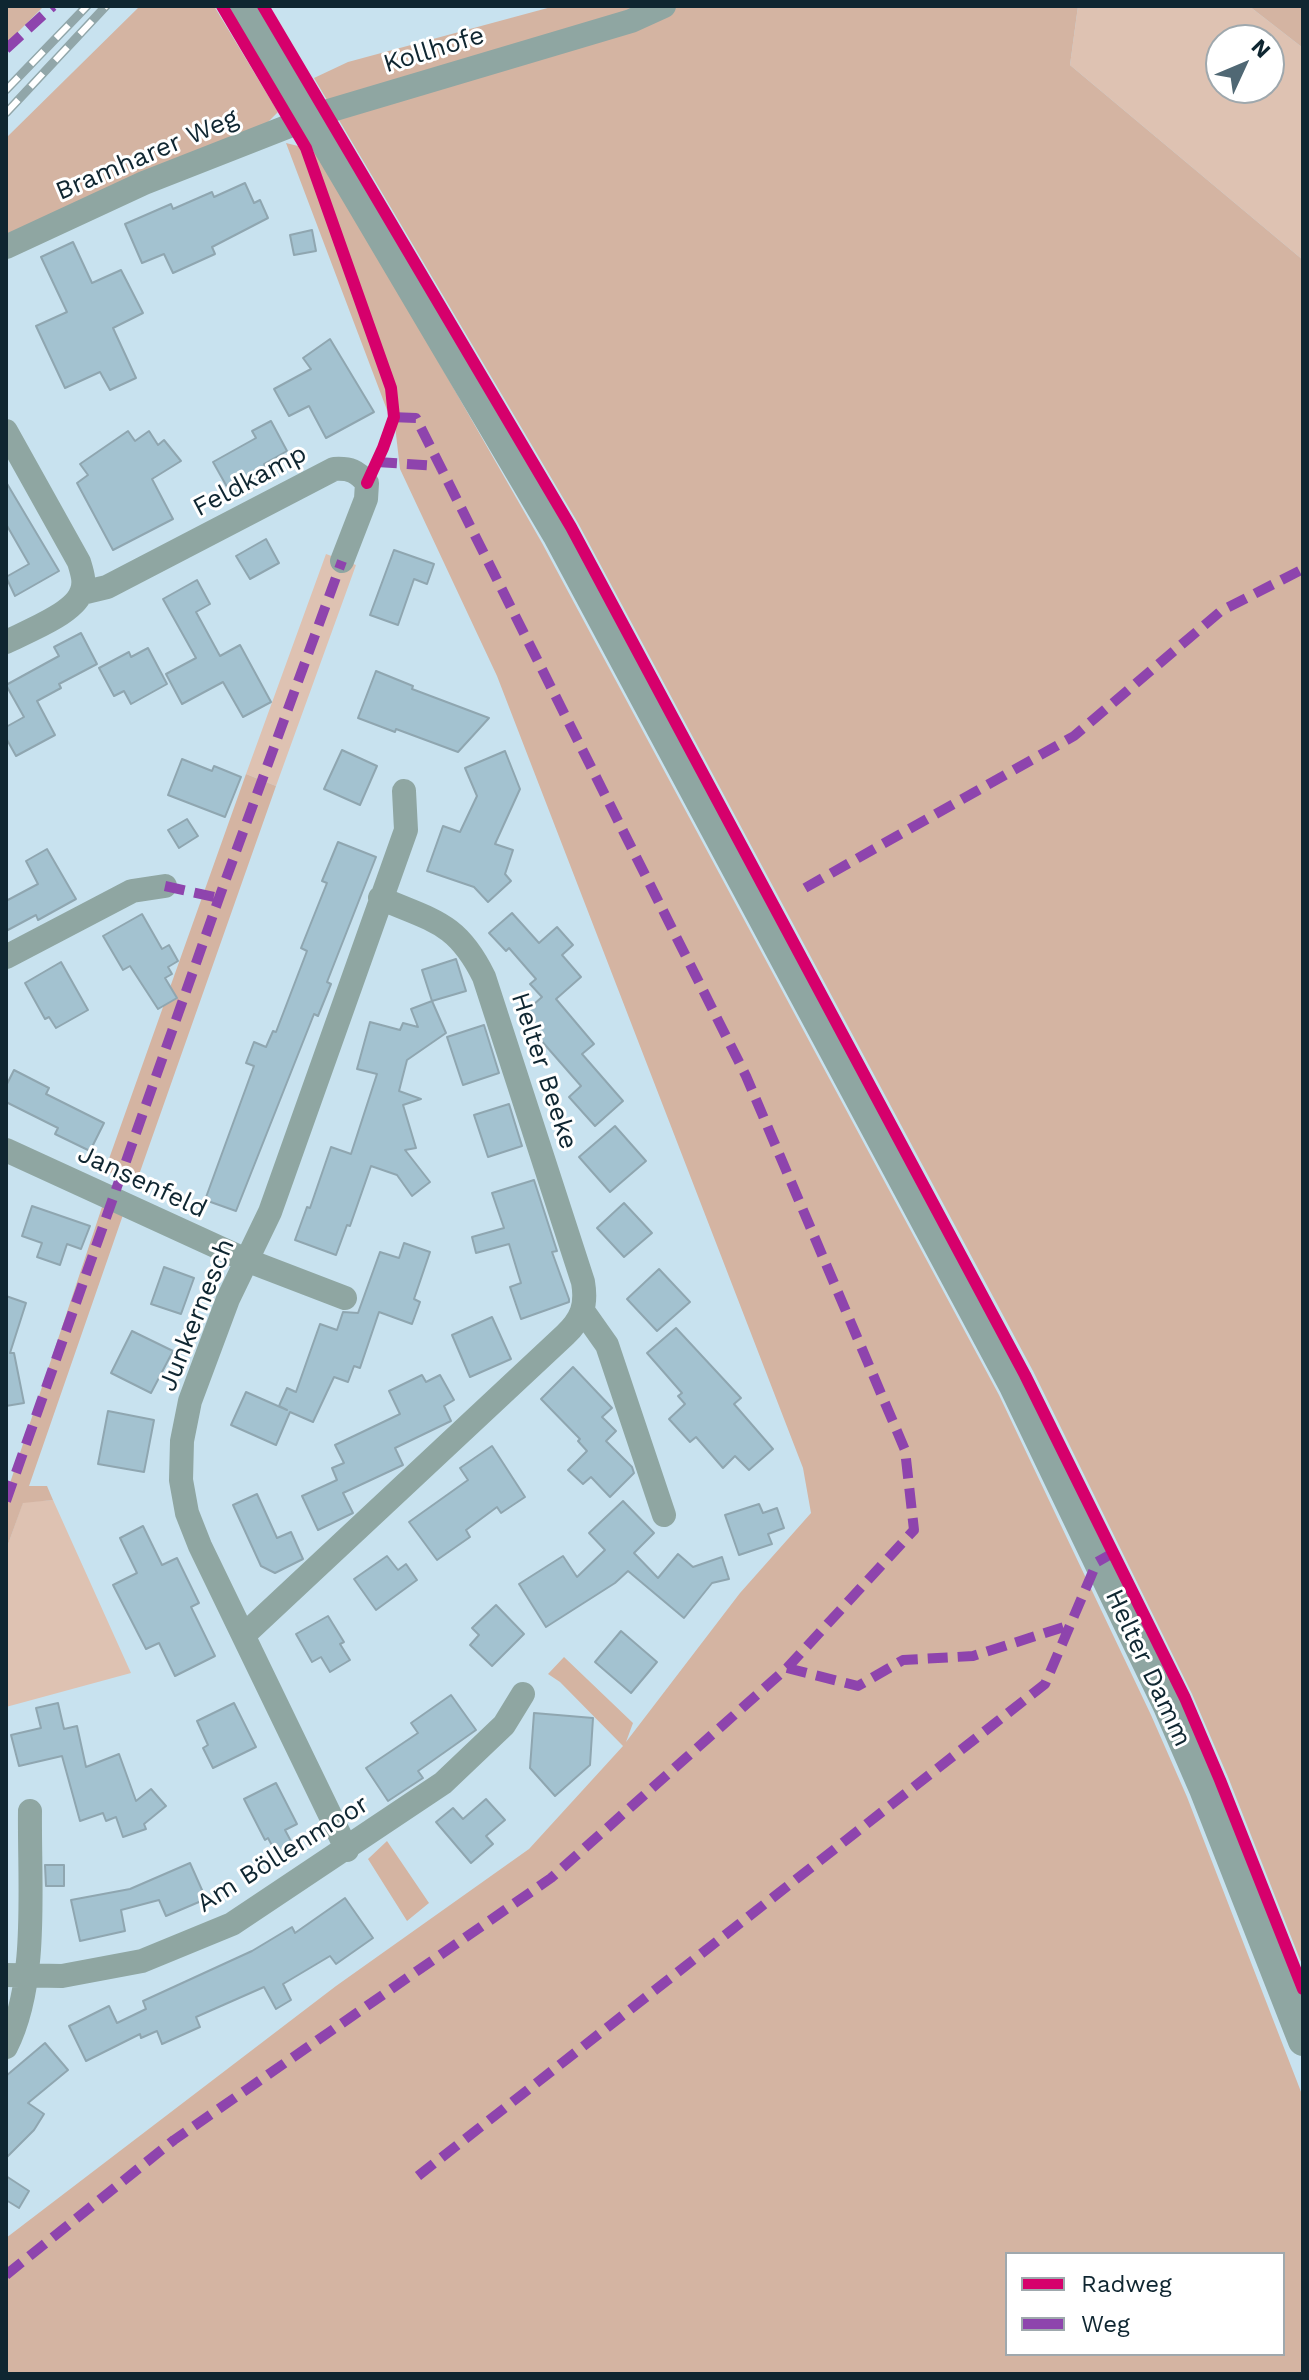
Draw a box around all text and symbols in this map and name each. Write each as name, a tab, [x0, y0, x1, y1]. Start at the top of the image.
street label: Kollhofe	[380, 20, 488, 80]
north arrow	[1205, 24, 1285, 104]
text: N	[1247, 34, 1276, 63]
street label: Bramharer Weg	[51, 103, 243, 207]
street label: Feldkamp	[188, 438, 312, 524]
street label: Helter Beeke	[504, 989, 584, 1153]
street label: Jansenfeld	[73, 1139, 211, 1225]
street label: Junkernesch	[152, 1234, 242, 1396]
street label: Helter Damm	[1098, 1585, 1198, 1751]
street label: Am Böllenmoor	[191, 1789, 375, 1919]
legend	[1005, 2252, 1285, 2356]
text: Radweg	[1081, 2270, 1172, 2298]
text: Weg	[1081, 2310, 1130, 2338]

